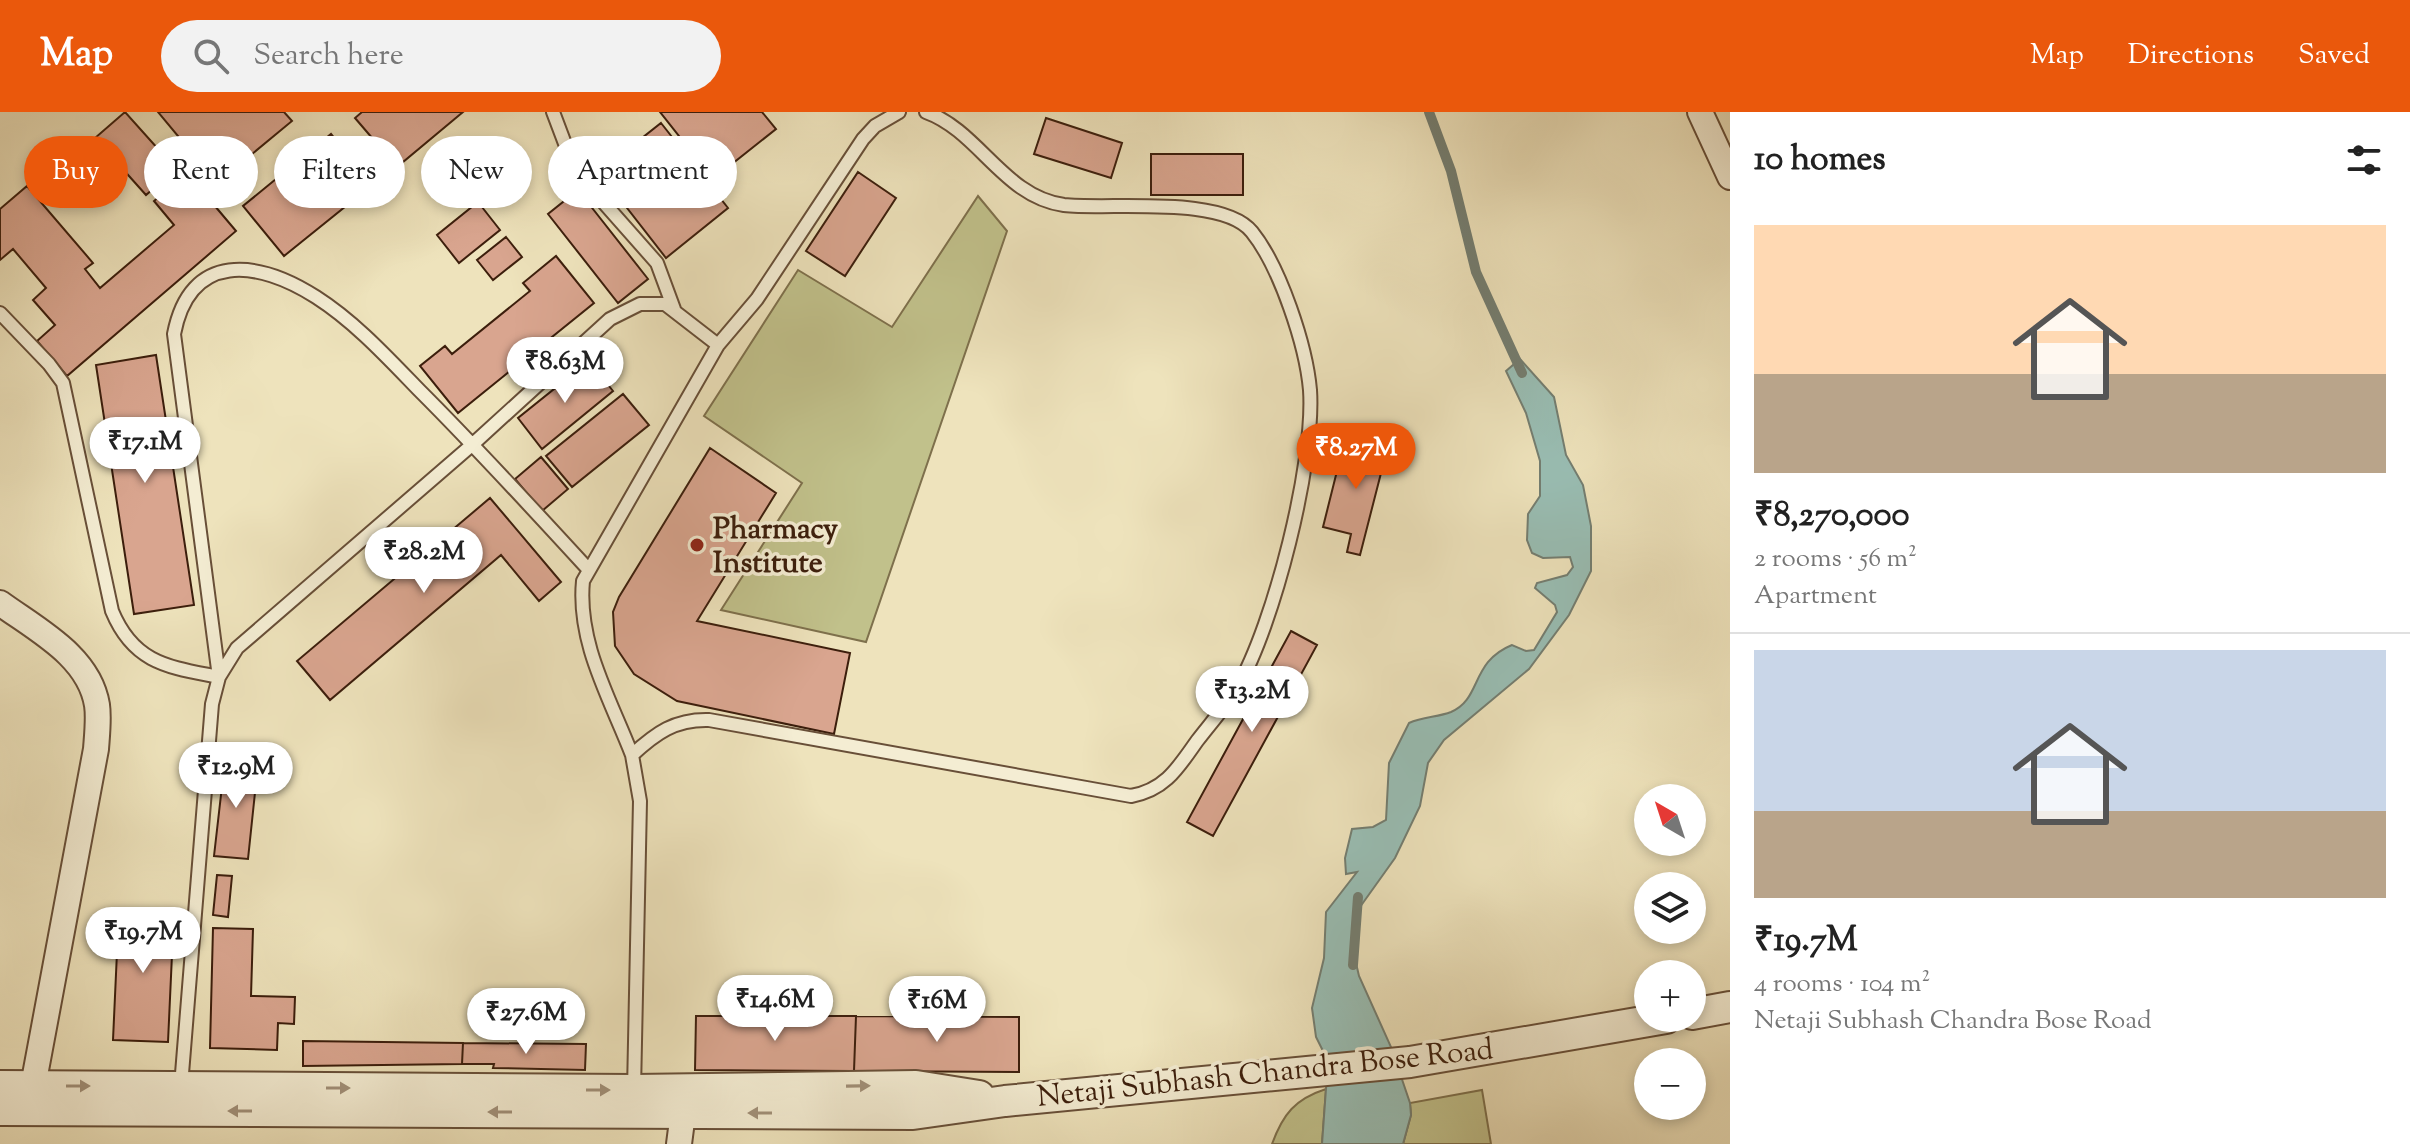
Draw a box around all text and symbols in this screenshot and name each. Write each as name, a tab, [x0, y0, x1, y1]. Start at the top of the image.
search box	[161, 20, 721, 92]
text: Map	[40, 29, 113, 83]
icon: search	[189, 34, 233, 78]
text: Search here	[253, 35, 404, 78]
text: Map	[2030, 36, 2084, 76]
text: Directions	[2128, 36, 2254, 76]
text: Saved	[2298, 36, 2370, 76]
chip: Buy	[24, 136, 128, 208]
chip: Rent	[144, 136, 258, 208]
chip: Filters	[274, 136, 405, 208]
chip: New	[421, 136, 532, 208]
chip: Apartment	[548, 136, 737, 208]
text: 10 homes	[1754, 136, 1886, 185]
icon: filters	[2342, 138, 2386, 182]
icon: home	[1998, 277, 2142, 421]
pin: ₹8.63M	[500, 337, 630, 405]
text: ₹8.63M	[525, 344, 605, 381]
pin: ₹17.1M	[80, 417, 210, 485]
pin: ₹8.27M	[1291, 423, 1421, 491]
text: ₹17.1M	[108, 424, 182, 461]
text: ₹8.27M	[1315, 430, 1397, 467]
text: ₹8,270,000	[1754, 492, 1909, 541]
place label: Pharmacy Institute	[713, 509, 838, 586]
pin: ₹28.2M	[359, 527, 489, 595]
text: ₹28.2M	[383, 534, 465, 571]
marker: Pharmacy Institute	[688, 536, 706, 554]
text: 2 rooms · 56 m²	[1754, 541, 1917, 578]
text: Apartment	[1754, 578, 1877, 615]
pin: ₹13.2M	[1187, 666, 1317, 734]
text: ₹13.2M	[1214, 673, 1290, 710]
icon: home	[1998, 702, 2142, 846]
pin: ₹12.9M	[171, 742, 301, 810]
text: ₹12.9M	[197, 749, 275, 786]
north arrow	[1634, 784, 1706, 856]
map controls	[1634, 784, 1706, 1120]
button: layers	[1634, 872, 1706, 944]
pin: ₹19.7M	[78, 907, 208, 975]
text: ₹19.7M	[103, 914, 183, 951]
text: ₹19.7M	[1754, 917, 1858, 966]
button: +	[1634, 960, 1706, 1032]
text: 4 rooms · 104 m²	[1754, 966, 1930, 1003]
pin: ₹14.6M	[710, 975, 840, 1043]
pin: ₹16M	[890, 976, 984, 1044]
text: ₹14.6M	[735, 982, 815, 1019]
text: ₹16M	[907, 983, 967, 1020]
pin: ₹27.6M	[461, 988, 591, 1056]
text: ₹27.6M	[485, 995, 567, 1032]
text: Netaji Subhash Chandra Bose Road	[1754, 1003, 2152, 1040]
street label: Netaji Subhash Chandra Bose Road	[1035, 1029, 1496, 1120]
button: −	[1634, 1048, 1706, 1120]
one-way arrow	[66, 1080, 91, 1092]
one-way arrow	[846, 1080, 871, 1093]
one-way arrow	[326, 1081, 351, 1094]
one-way arrow	[586, 1083, 611, 1096]
one-way arrow	[227, 1105, 252, 1117]
one-way arrow	[487, 1106, 512, 1118]
one-way arrow	[747, 1107, 772, 1119]

